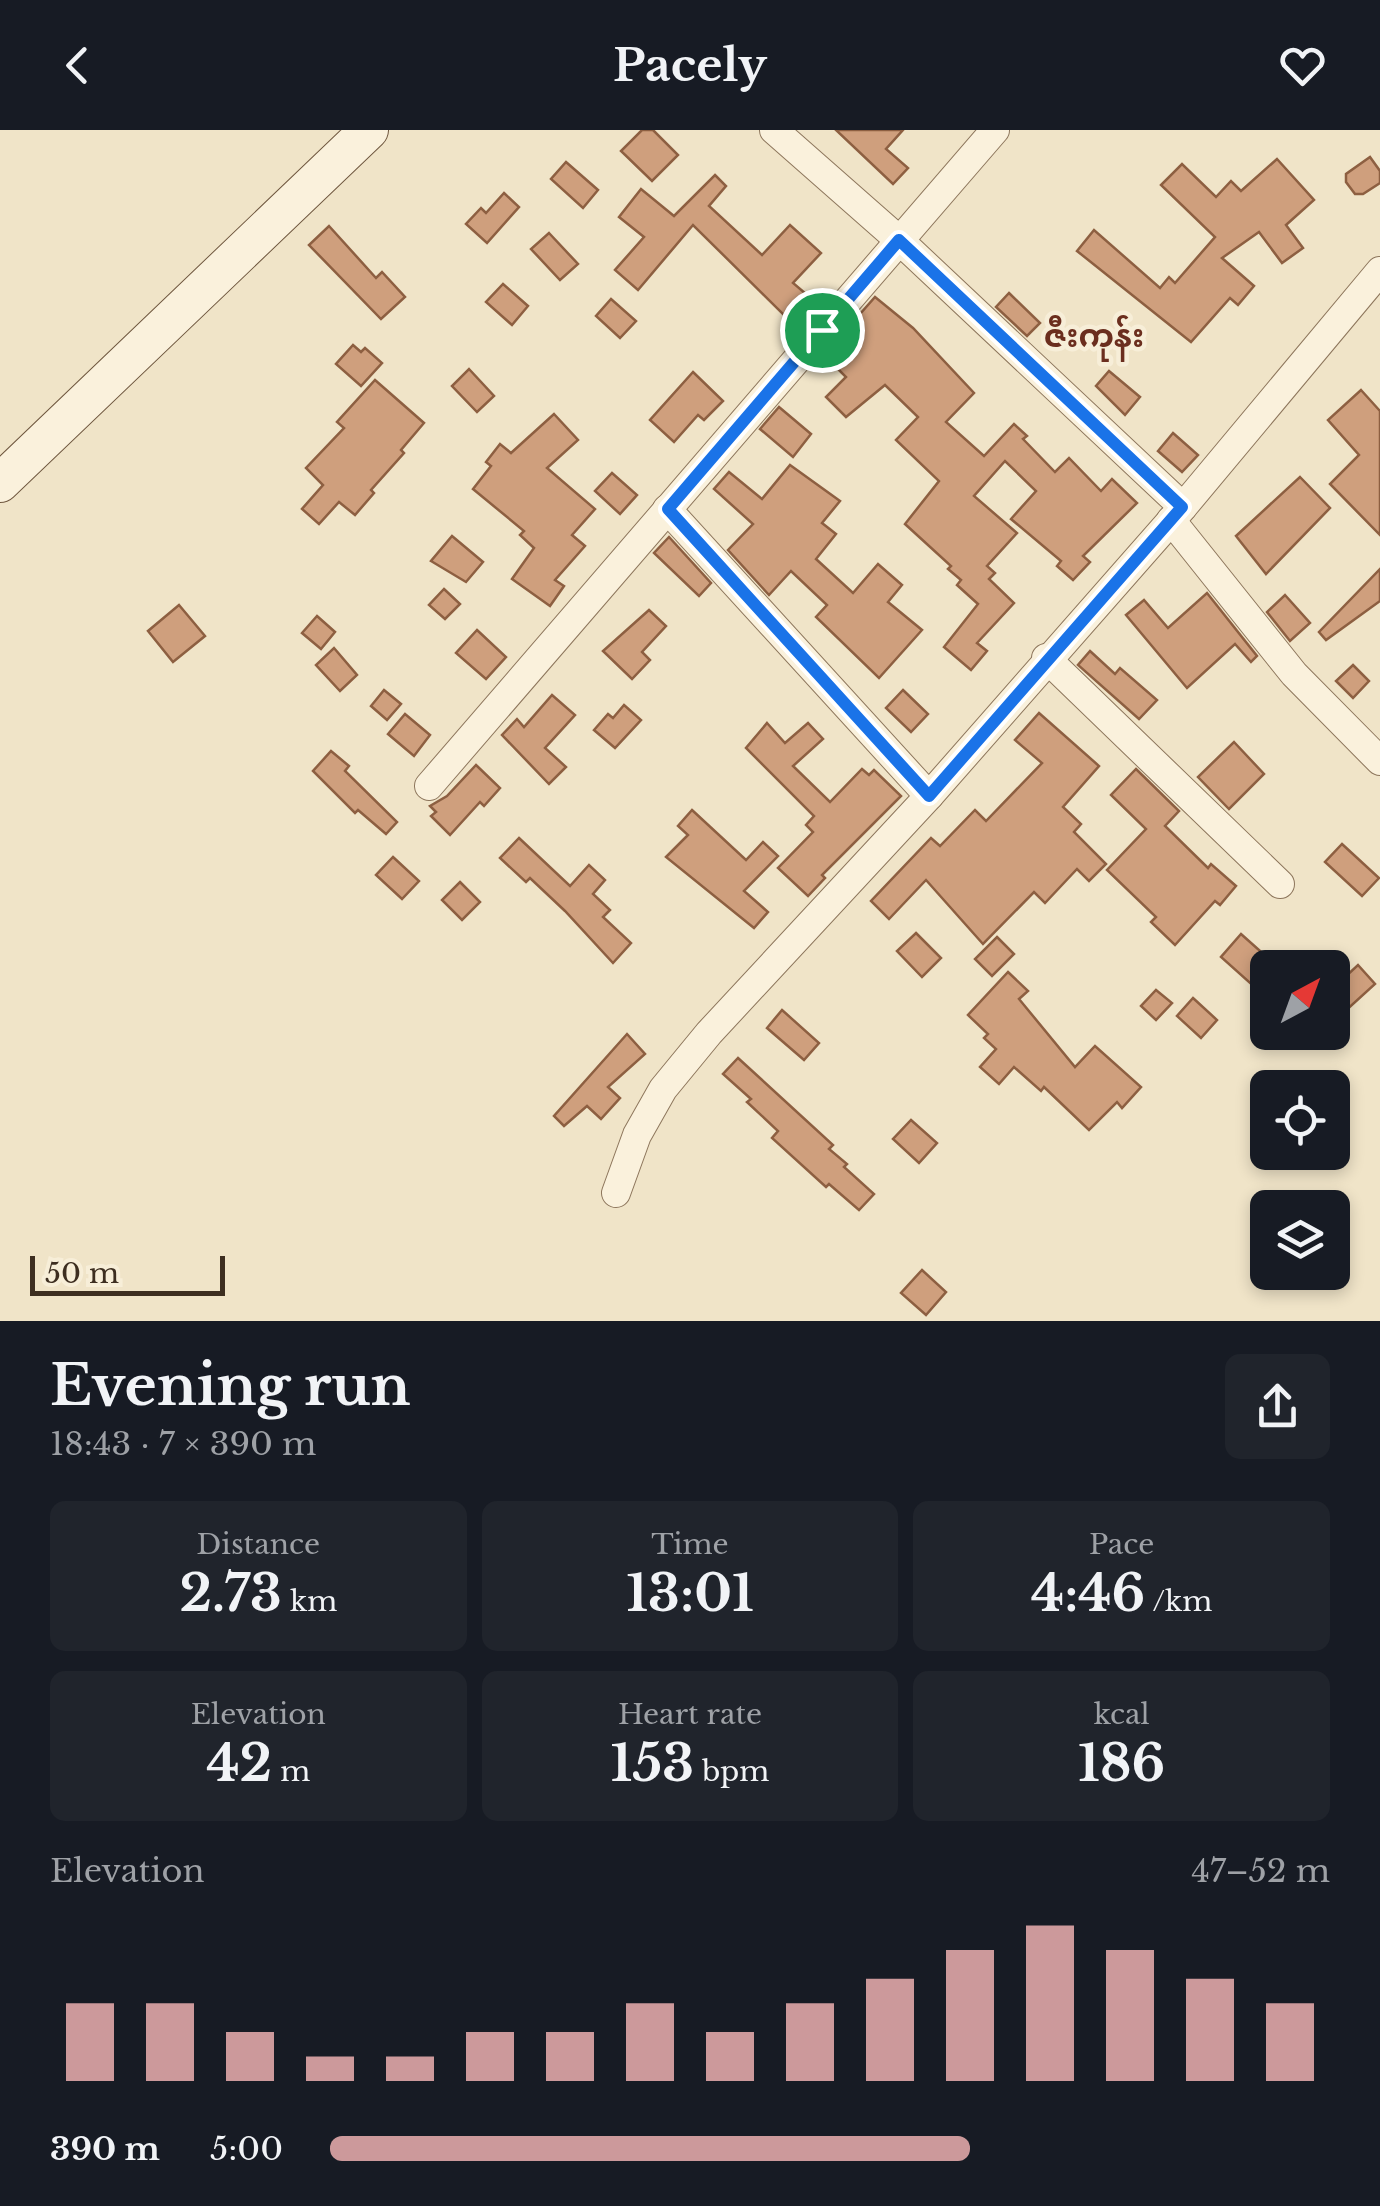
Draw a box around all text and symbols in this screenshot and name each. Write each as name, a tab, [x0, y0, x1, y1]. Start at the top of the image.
text: Pacely	[613, 37, 767, 93]
icon: back	[50, 38, 105, 93]
icon: heart	[1275, 38, 1330, 93]
pin	[780, 288, 865, 373]
icon: arrive	[795, 303, 850, 358]
district label: ဇီးကုန်း	[1044, 314, 1144, 362]
north arrow	[1250, 950, 1350, 1050]
map controls	[1250, 950, 1350, 1290]
button: locate	[1250, 1070, 1350, 1170]
button: layers	[1250, 1190, 1350, 1290]
scale bar	[30, 1251, 225, 1296]
text: 50 m	[45, 1256, 119, 1291]
text: Evening run	[50, 1352, 410, 1420]
button: share	[1225, 1354, 1330, 1459]
text: 18:43 · 7 × 390 m	[50, 1424, 316, 1464]
text: Distance	[197, 1527, 320, 1562]
text: Time	[651, 1527, 729, 1562]
text: Pace	[1089, 1527, 1154, 1562]
text: 2.73	[179, 1562, 282, 1625]
text: 13:01	[626, 1562, 754, 1625]
text: 4:46	[1031, 1562, 1145, 1625]
text: km	[282, 1584, 337, 1619]
text: /km	[1145, 1584, 1212, 1619]
text: Elevation	[191, 1697, 326, 1732]
text: Heart rate	[618, 1697, 762, 1732]
text: kcal	[1094, 1697, 1150, 1732]
text: 42	[206, 1732, 272, 1795]
text: 153	[611, 1732, 694, 1795]
text: 186	[1078, 1732, 1165, 1795]
text: m	[272, 1754, 310, 1789]
text: bpm	[694, 1754, 769, 1789]
text: Elevation	[50, 1851, 204, 1891]
text: 47–52 m	[1191, 1851, 1330, 1891]
text: 390 m	[50, 2129, 160, 2169]
text: 5:00	[210, 2129, 283, 2169]

